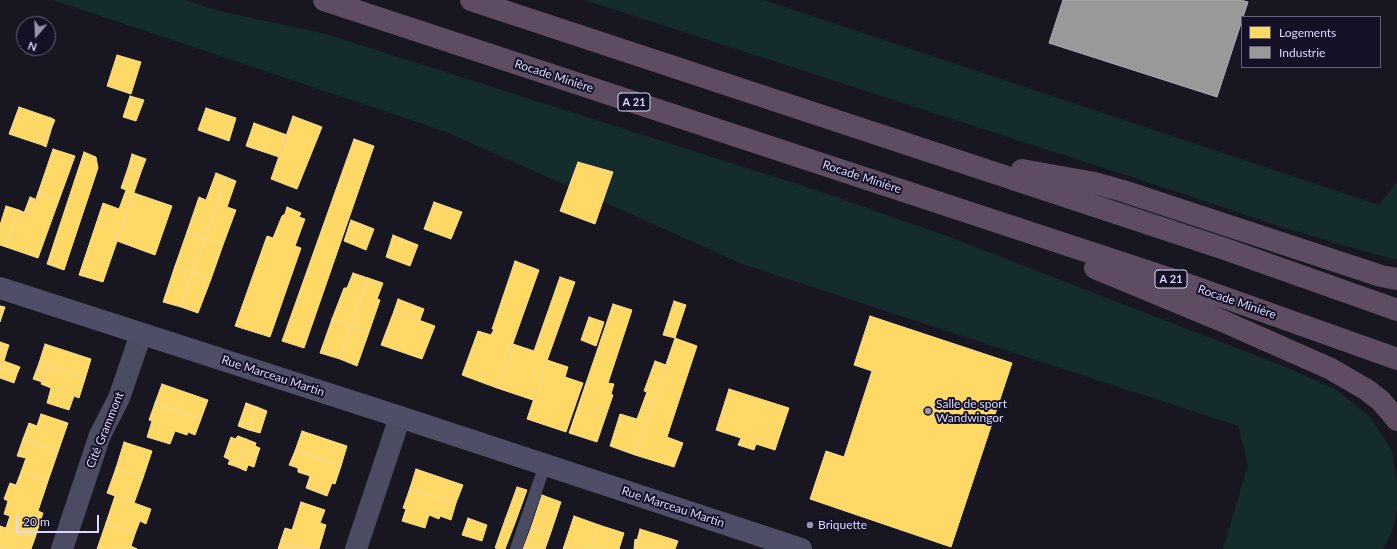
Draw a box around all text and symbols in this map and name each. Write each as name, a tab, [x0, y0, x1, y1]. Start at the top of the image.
north arrow	[16, 16, 56, 56]
legend	[1241, 16, 1381, 68]
text: Logements	[1279, 25, 1336, 40]
text: N	[26, 39, 38, 54]
text: Industrie	[1279, 45, 1325, 60]
street label: Rocade Minière	[513, 56, 595, 96]
road number: A 21	[618, 93, 650, 111]
street label: Rocade Minière	[821, 157, 903, 197]
road number: A 21	[1155, 270, 1187, 288]
street label: Rocade Minière	[1196, 282, 1278, 322]
street label: Rue Marceau Martin	[220, 353, 326, 399]
street label: Cité Grammont	[83, 390, 127, 470]
place label: Salle de sport Wandwingor	[936, 397, 1007, 425]
marker: Salle de sport Wandwingor	[923, 406, 933, 416]
street label: Rue Marceau Martin	[620, 484, 726, 530]
scale bar	[18, 507, 101, 533]
text: 20 m	[23, 514, 50, 529]
place label: Briquette	[818, 518, 867, 532]
marker: Briquette	[805, 520, 815, 530]

